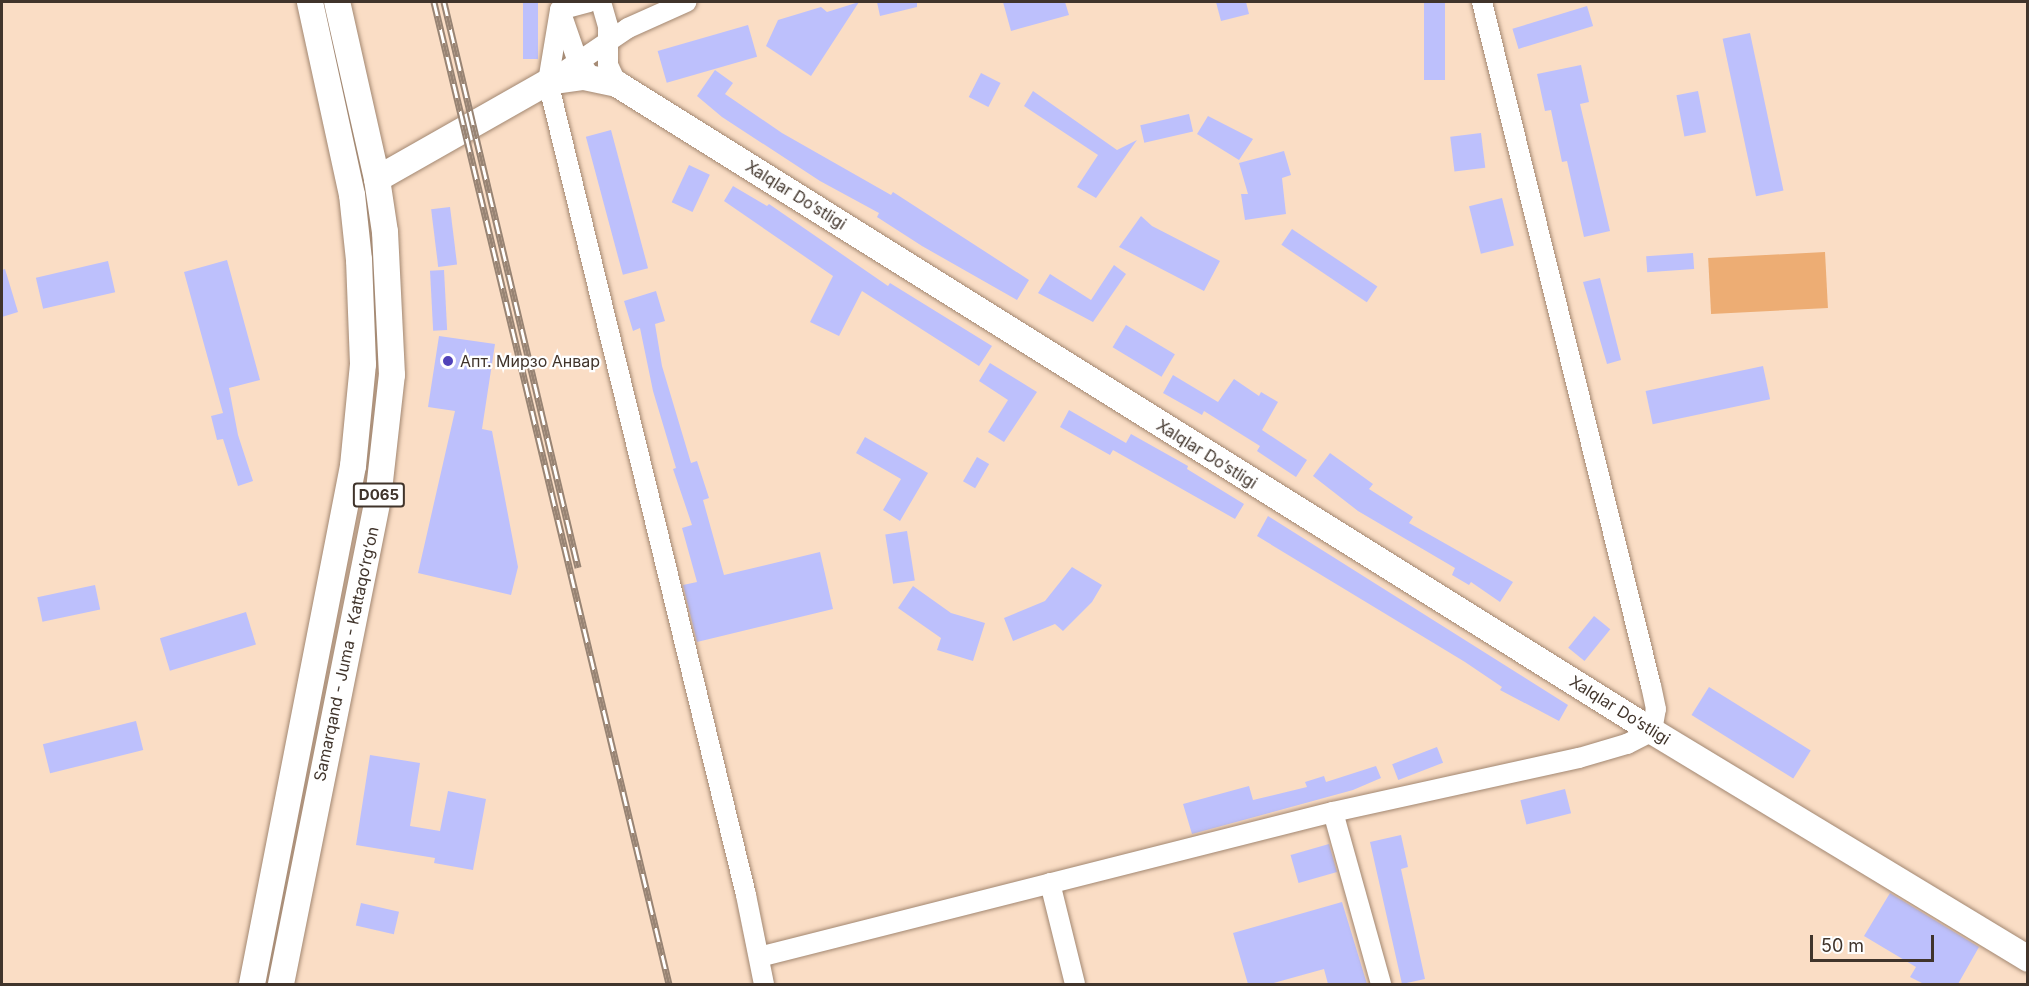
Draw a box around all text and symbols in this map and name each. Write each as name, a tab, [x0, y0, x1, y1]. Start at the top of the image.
street label: Xalqlar Do’stligi	[742, 156, 850, 234]
place label: Апт. Мирзо Анвар	[460, 351, 600, 371]
marker: Апт. Мирзо Анвар	[441, 354, 455, 368]
street label: Xalqlar Do’stligi	[1153, 415, 1261, 493]
road number: D065	[352, 483, 406, 507]
street label: Samarqand - Juma - Kattaqo‘rg‘on	[310, 525, 382, 783]
street label: Xalqlar Do’stligi	[1566, 671, 1674, 749]
scale bar	[1813, 923, 1938, 961]
text: 50 m	[1821, 935, 1864, 956]

